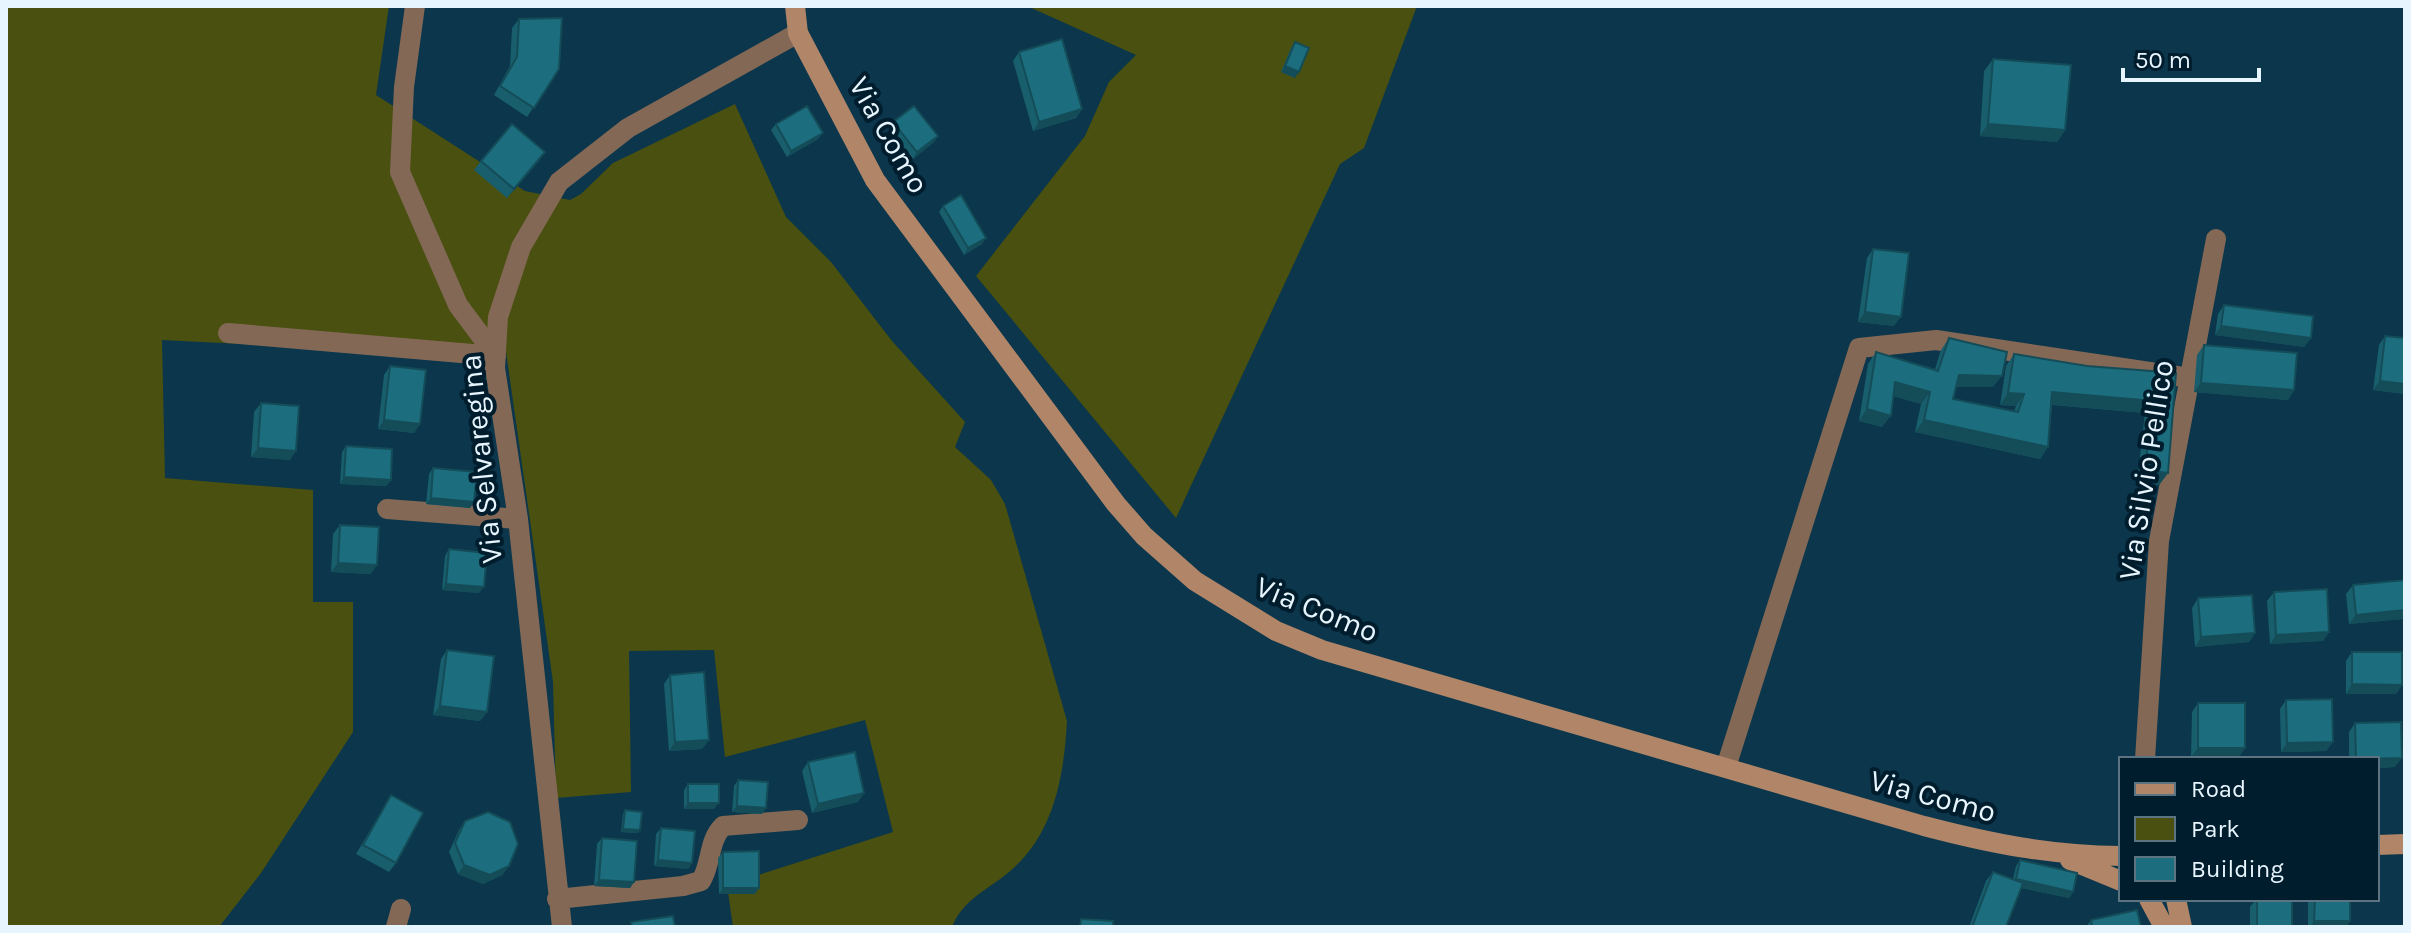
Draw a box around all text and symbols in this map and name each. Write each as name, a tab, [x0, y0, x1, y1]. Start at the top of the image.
scale bar	[2123, 32, 2259, 82]
text: 50 m	[2135, 46, 2191, 74]
street label: Via Como	[841, 70, 937, 200]
street label: Via Selvaregina	[452, 353, 510, 565]
street label: Via Silvio Pellico	[2111, 358, 2181, 582]
street label: Via Como	[1251, 568, 1383, 650]
legend	[2119, 757, 2379, 901]
street label: Via Como	[1866, 762, 2000, 830]
text: Road	[2191, 775, 2246, 803]
text: Park	[2191, 815, 2240, 843]
text: Building	[2191, 855, 2284, 883]

